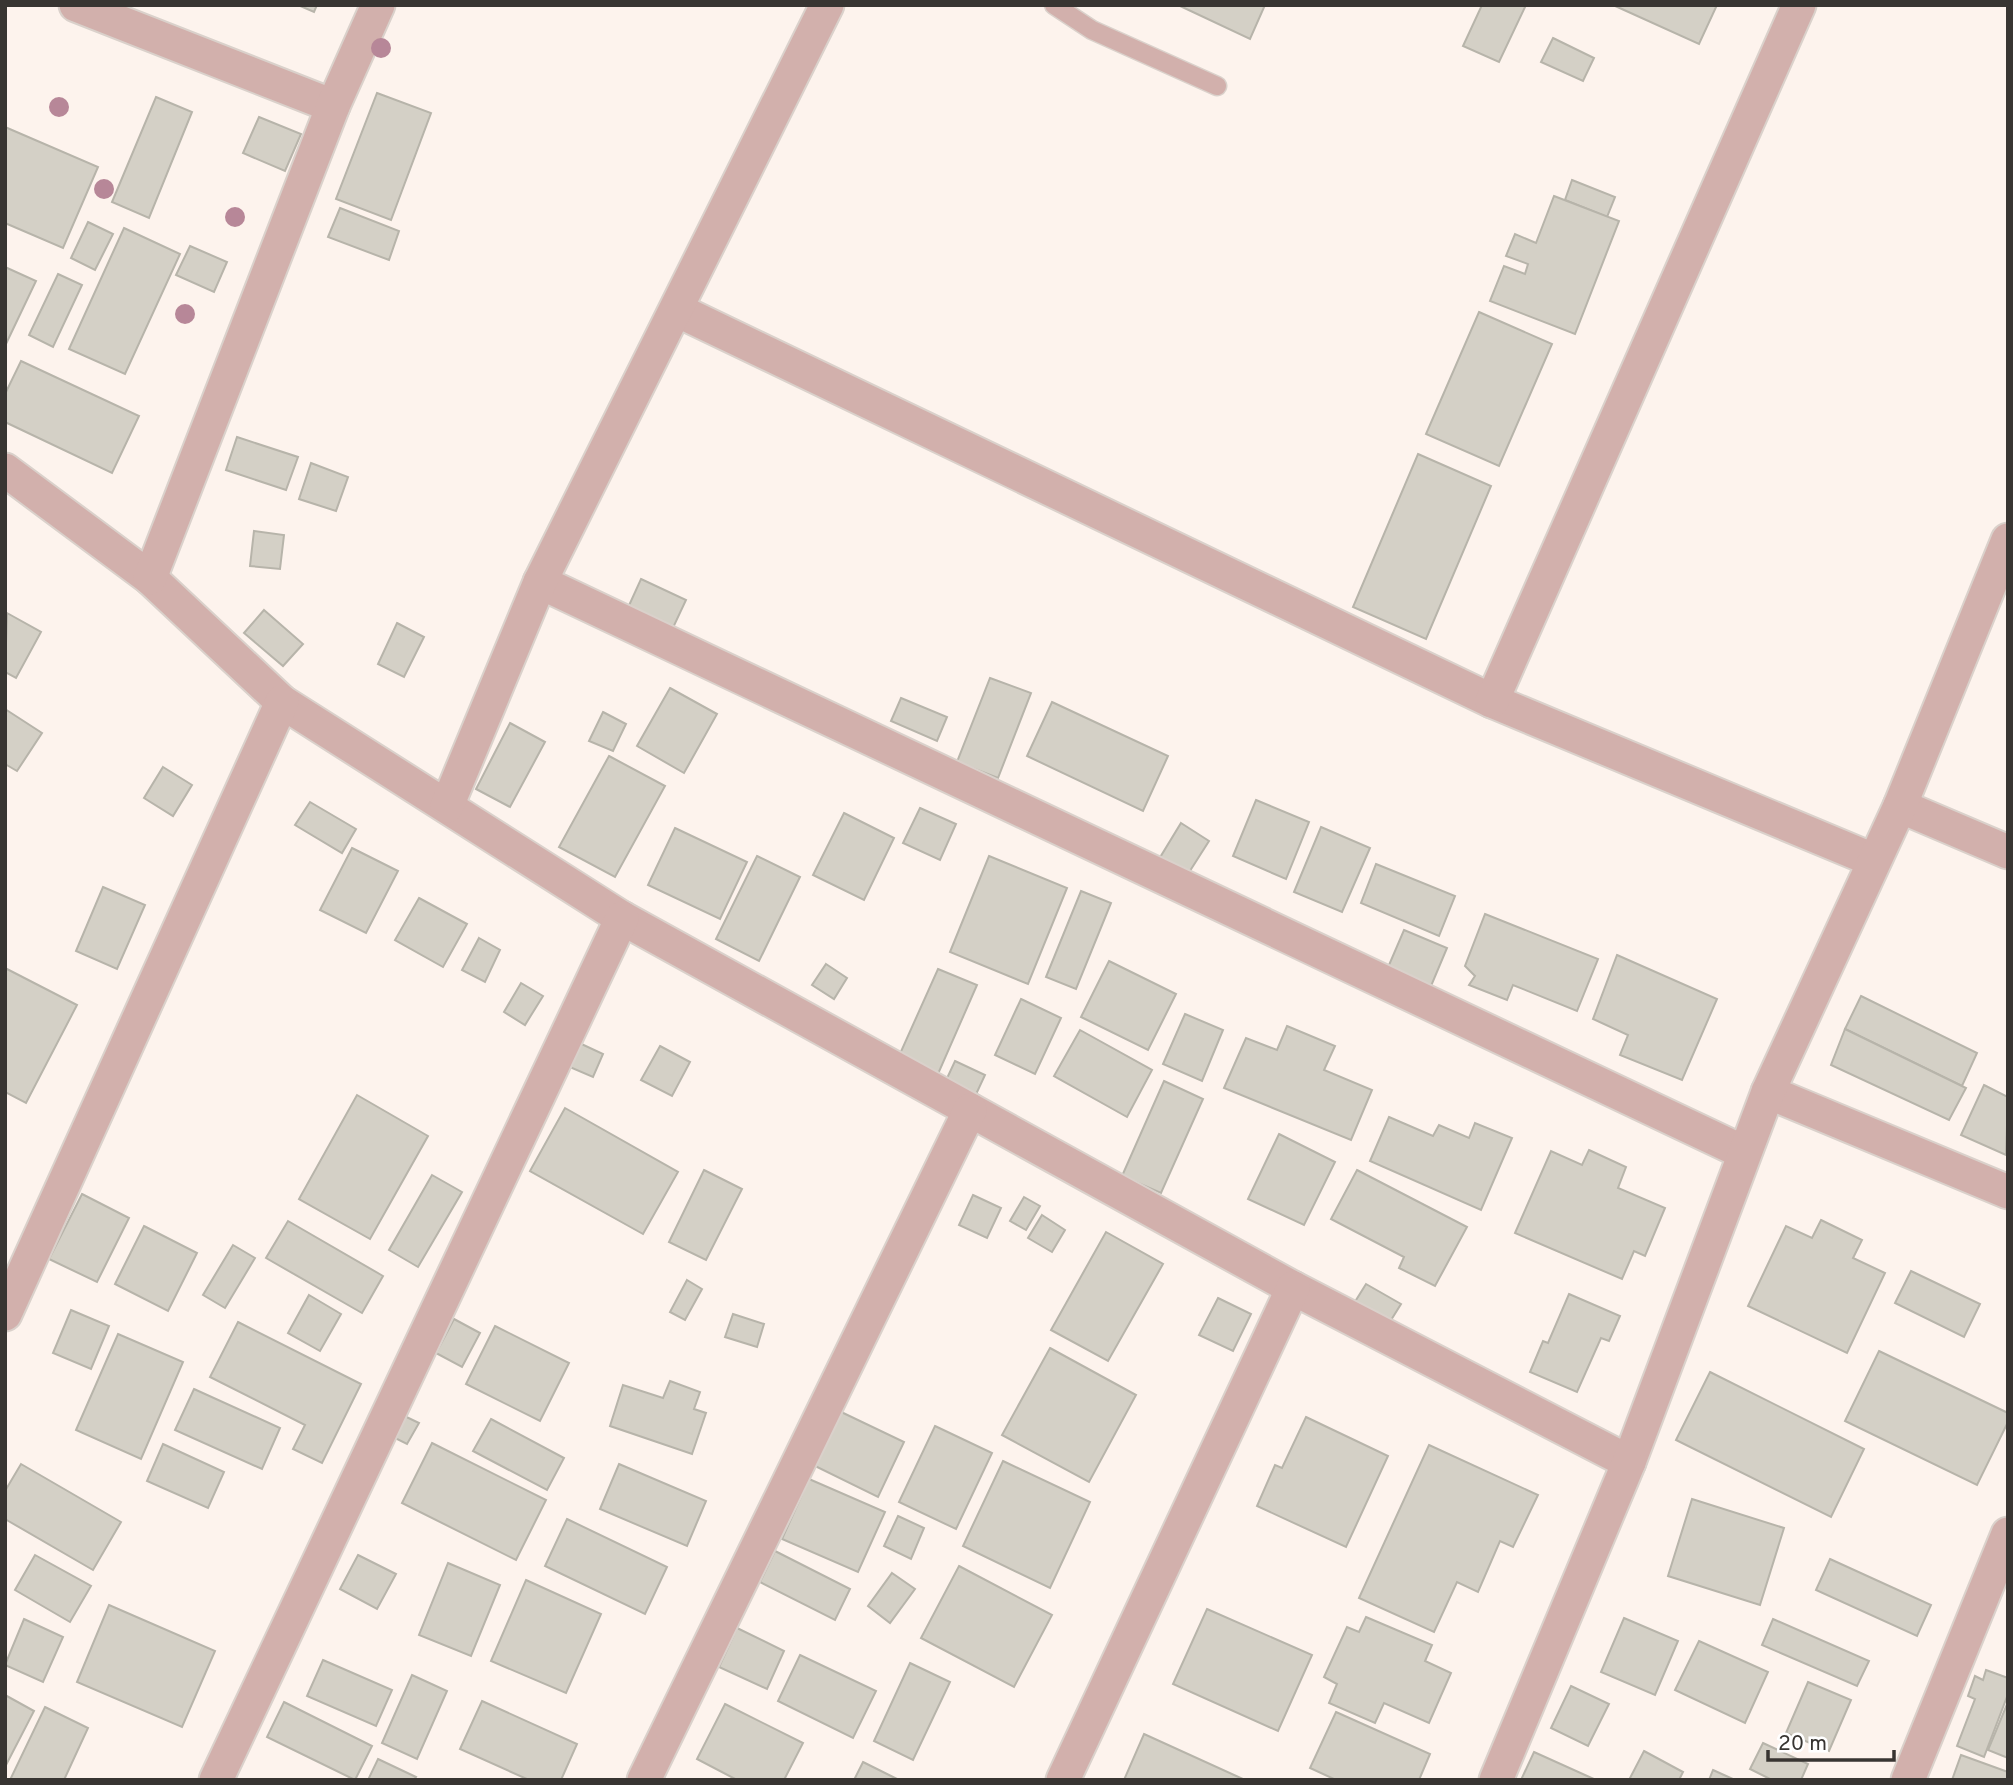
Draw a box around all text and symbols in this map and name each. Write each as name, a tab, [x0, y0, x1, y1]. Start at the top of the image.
scale bar	[1768, 1718, 1894, 1762]
text: 20 m	[1778, 1731, 1827, 1758]

